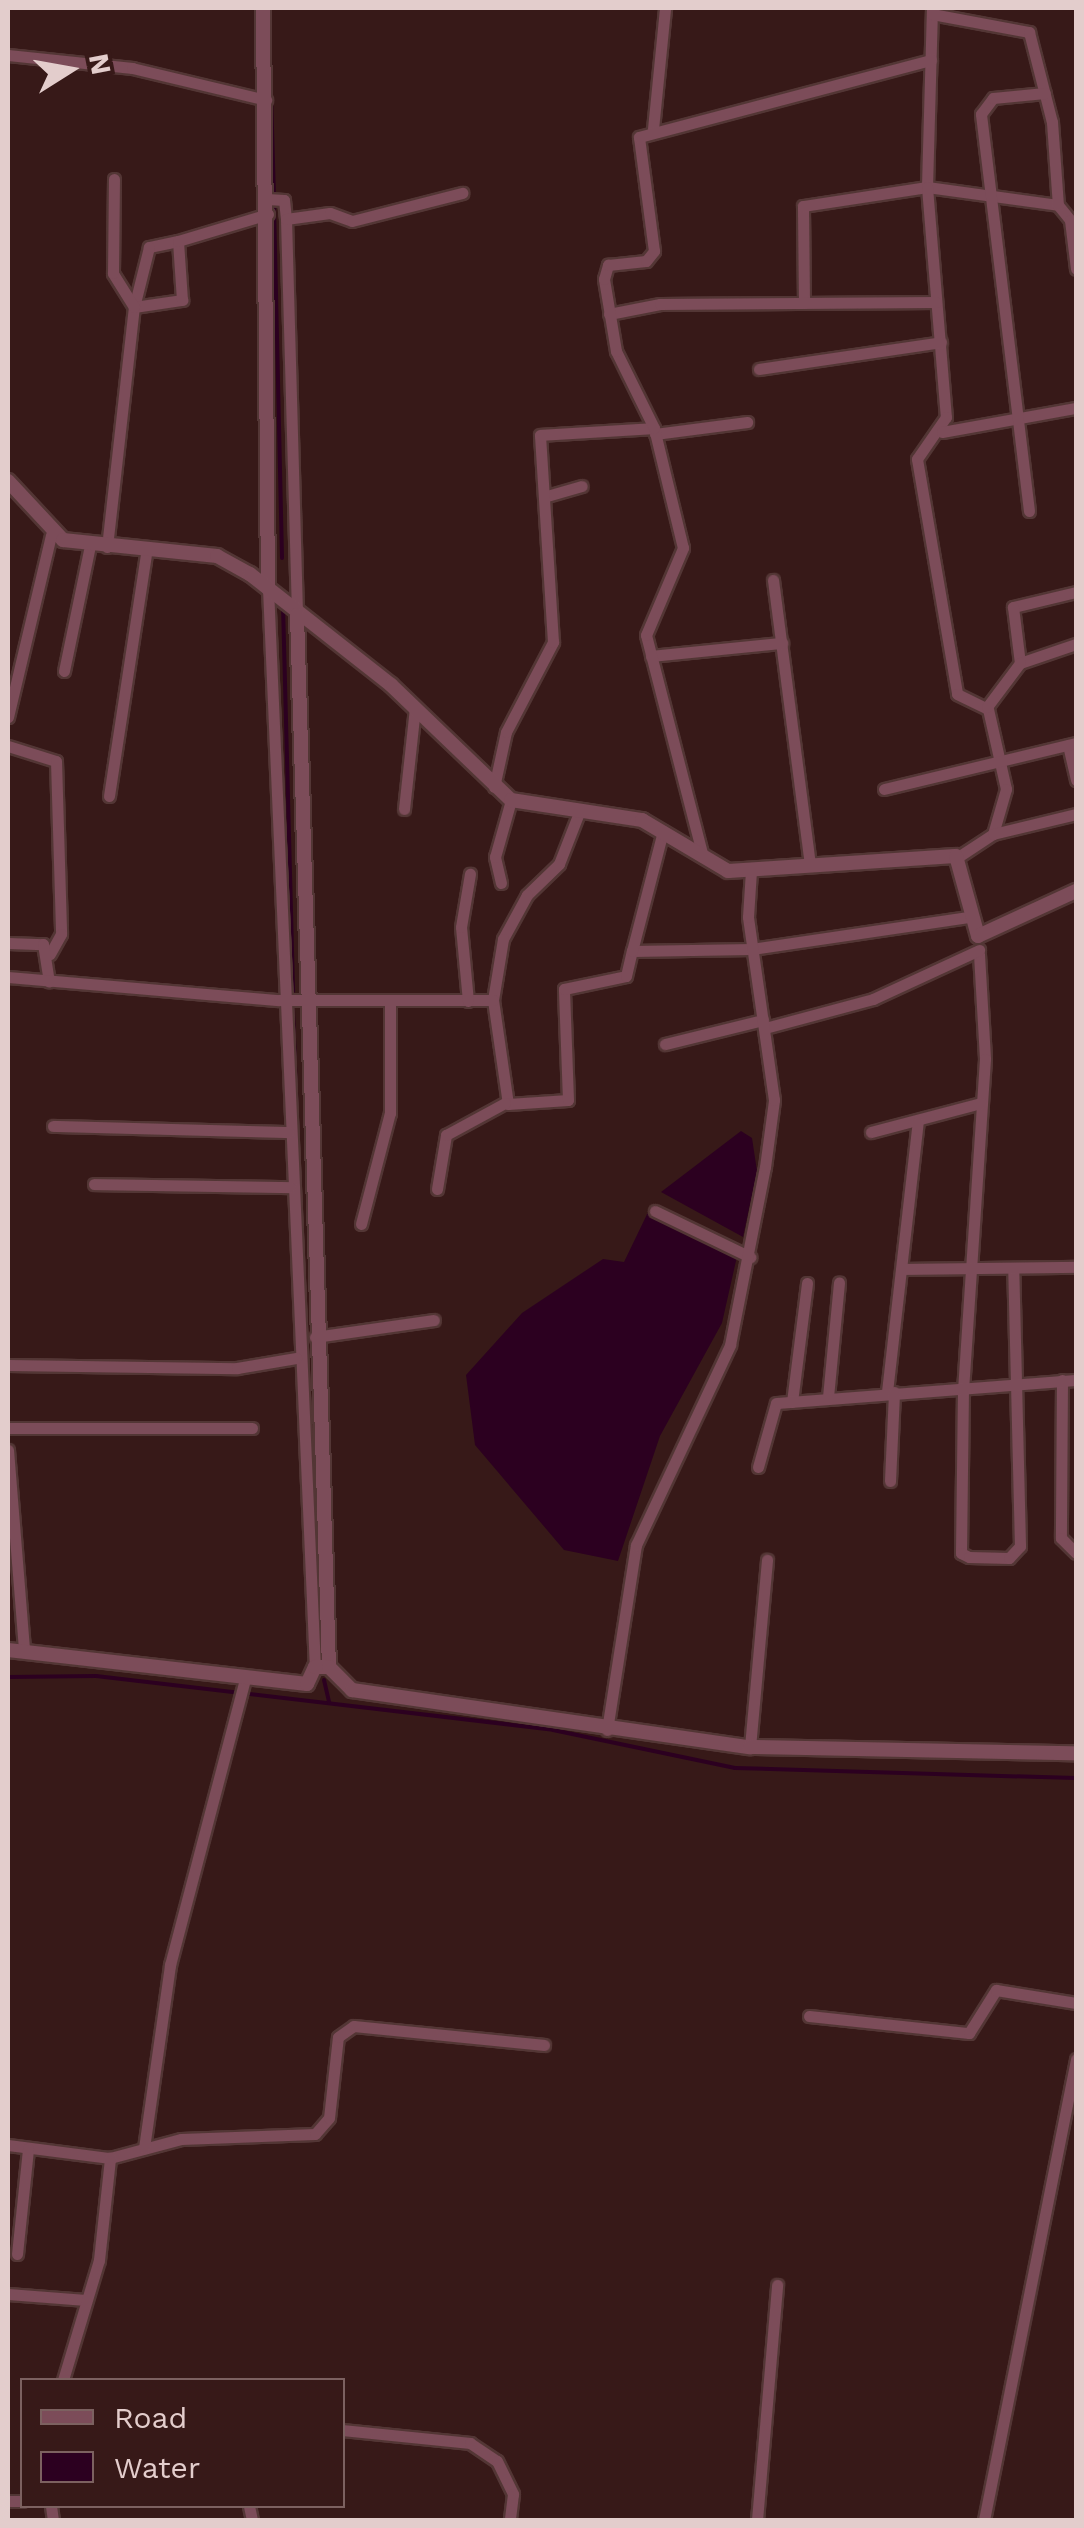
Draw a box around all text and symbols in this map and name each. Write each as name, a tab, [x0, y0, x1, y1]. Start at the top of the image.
north arrow	[20, 20, 120, 120]
text: N	[82, 51, 118, 78]
legend	[20, 2378, 345, 2508]
text: Road	[114, 2400, 187, 2435]
text: Water	[114, 2450, 200, 2485]

